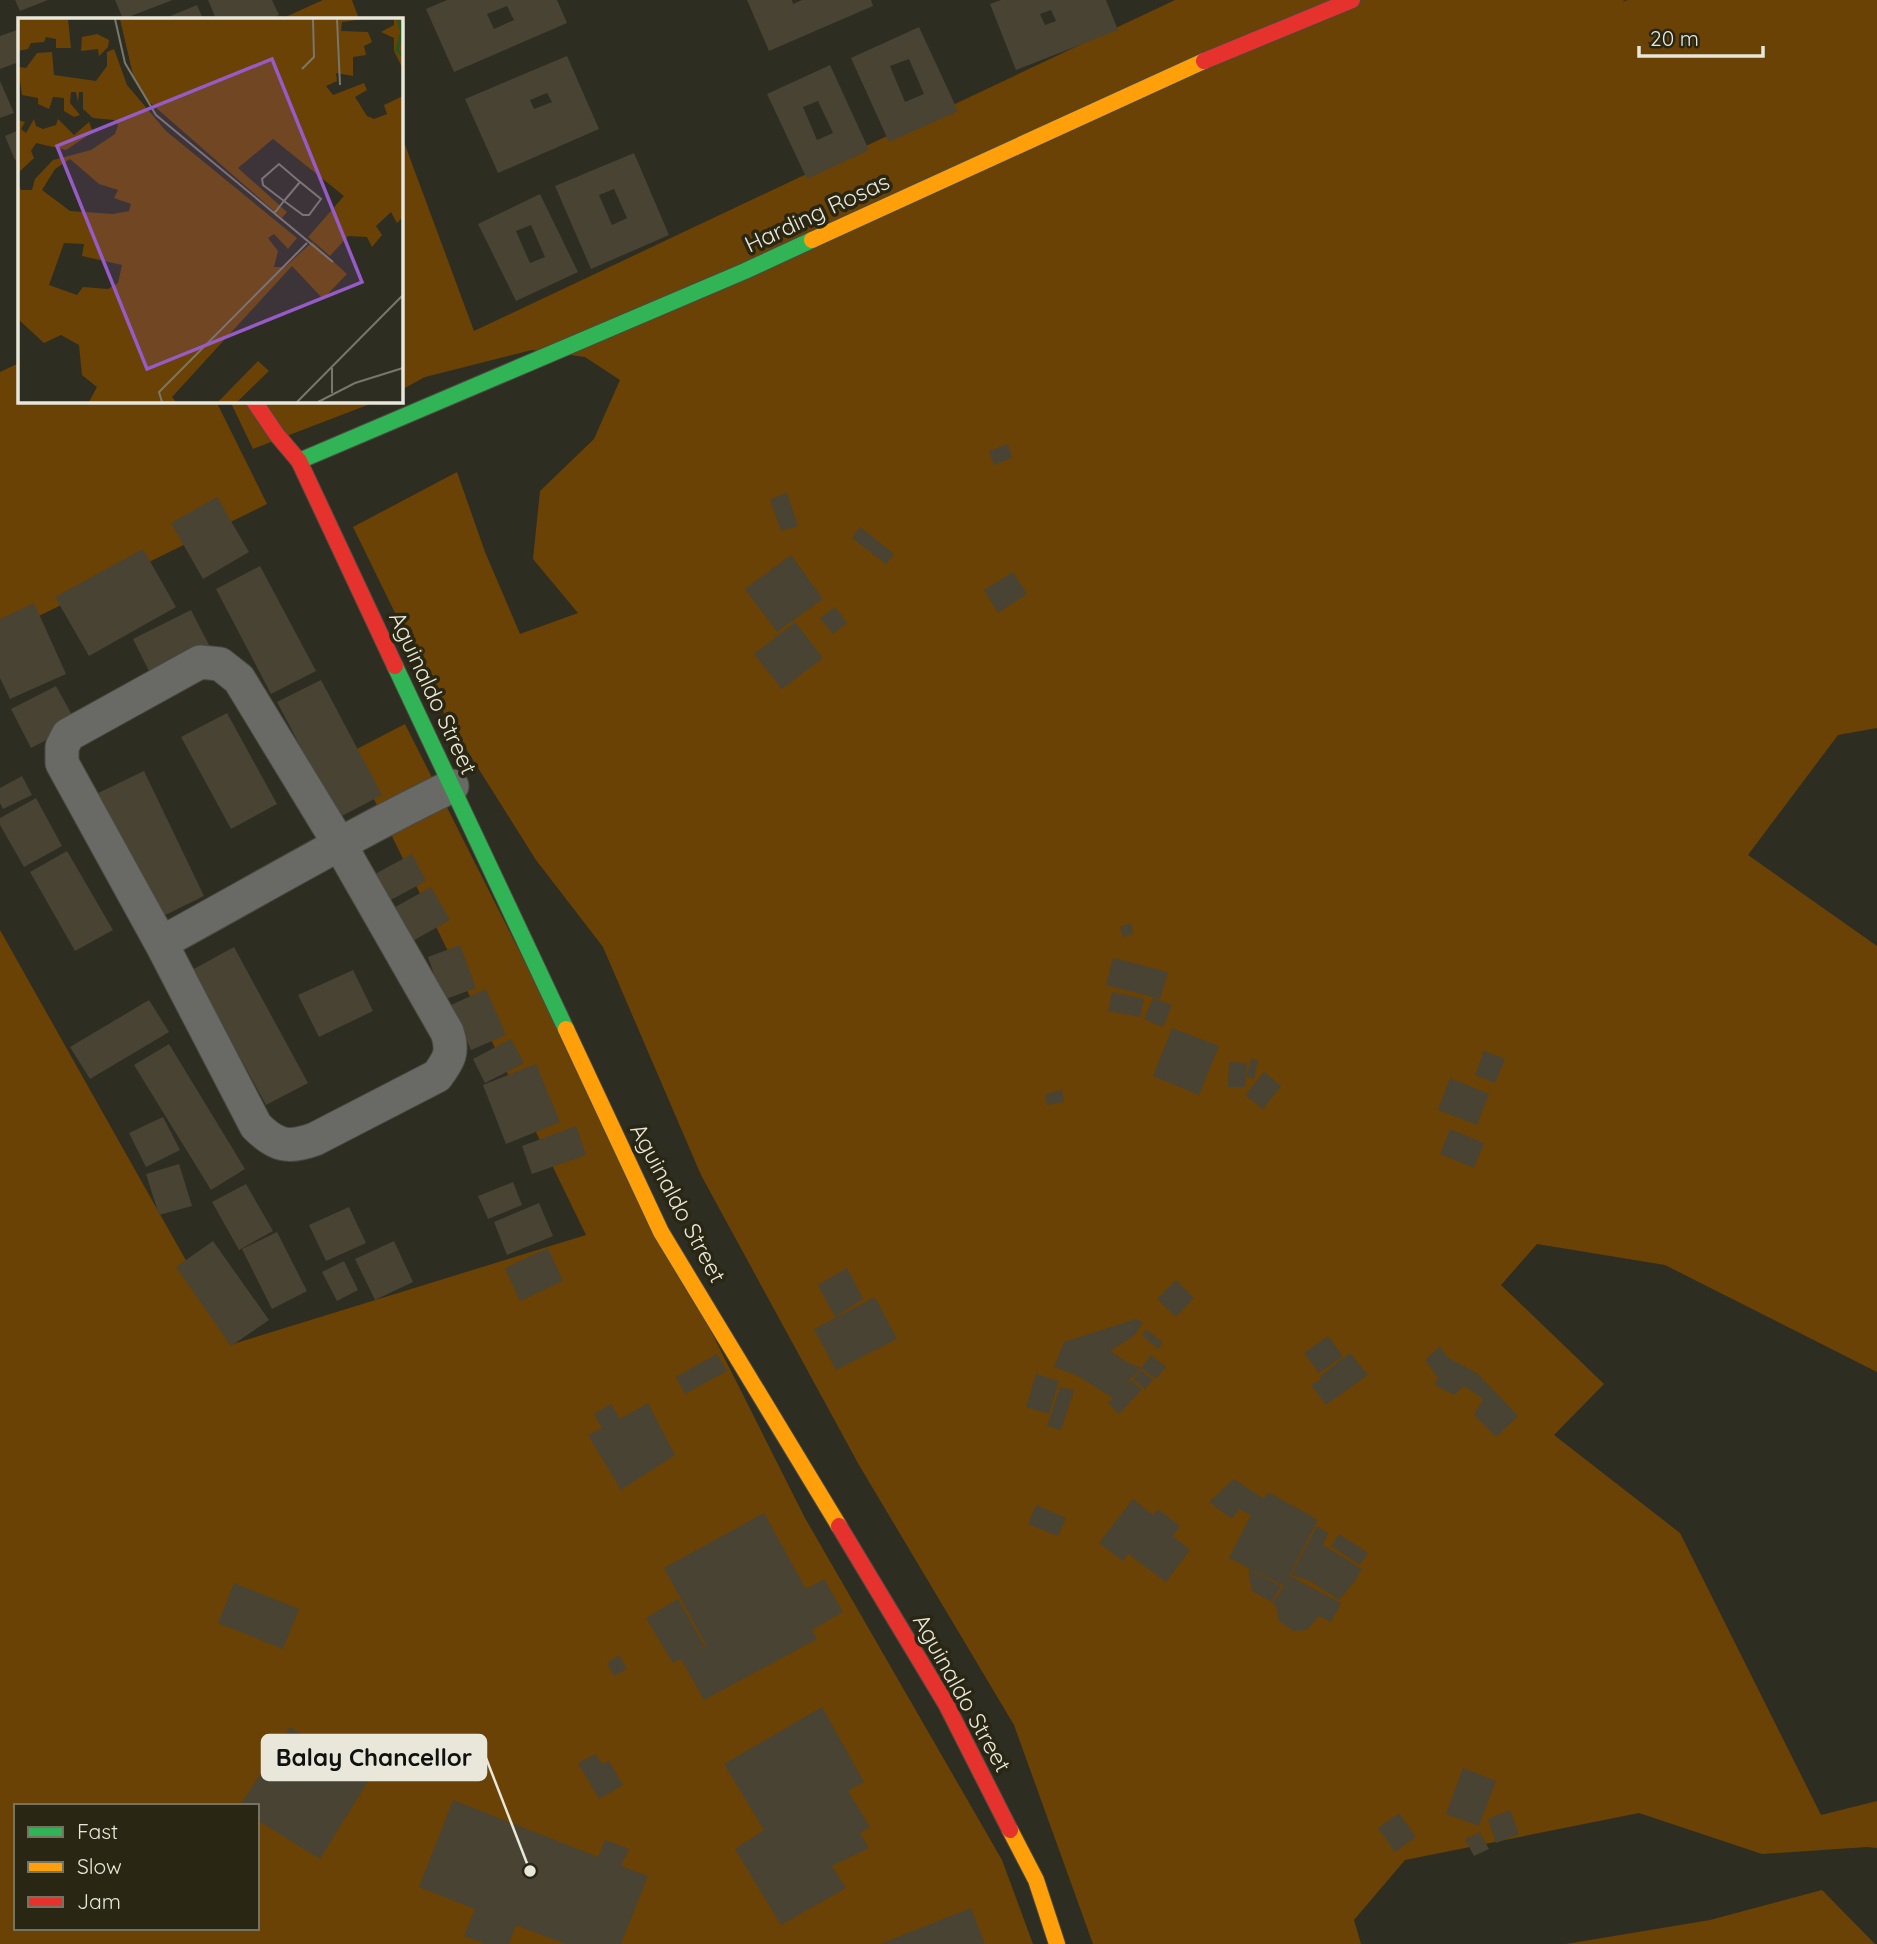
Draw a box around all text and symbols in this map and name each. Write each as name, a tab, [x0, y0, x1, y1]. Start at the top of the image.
scale bar	[1639, 14, 1763, 58]
inset map	[18, 18, 402, 402]
text: 20 m	[1650, 25, 1699, 51]
street label: Harding Rosas	[740, 166, 894, 259]
street label: Aguinaldo Street	[383, 607, 484, 779]
street label: Aguinaldo Street	[624, 1118, 733, 1288]
street label: Aguinaldo Street	[907, 1609, 1018, 1777]
callout: Balay Chancellor	[262, 1735, 486, 1780]
text: Balay Chancellor	[276, 1742, 472, 1772]
legend	[14, 1804, 259, 1930]
text: Fast	[77, 1818, 118, 1844]
text: Slow	[77, 1853, 122, 1879]
text: Jam	[77, 1888, 121, 1914]

